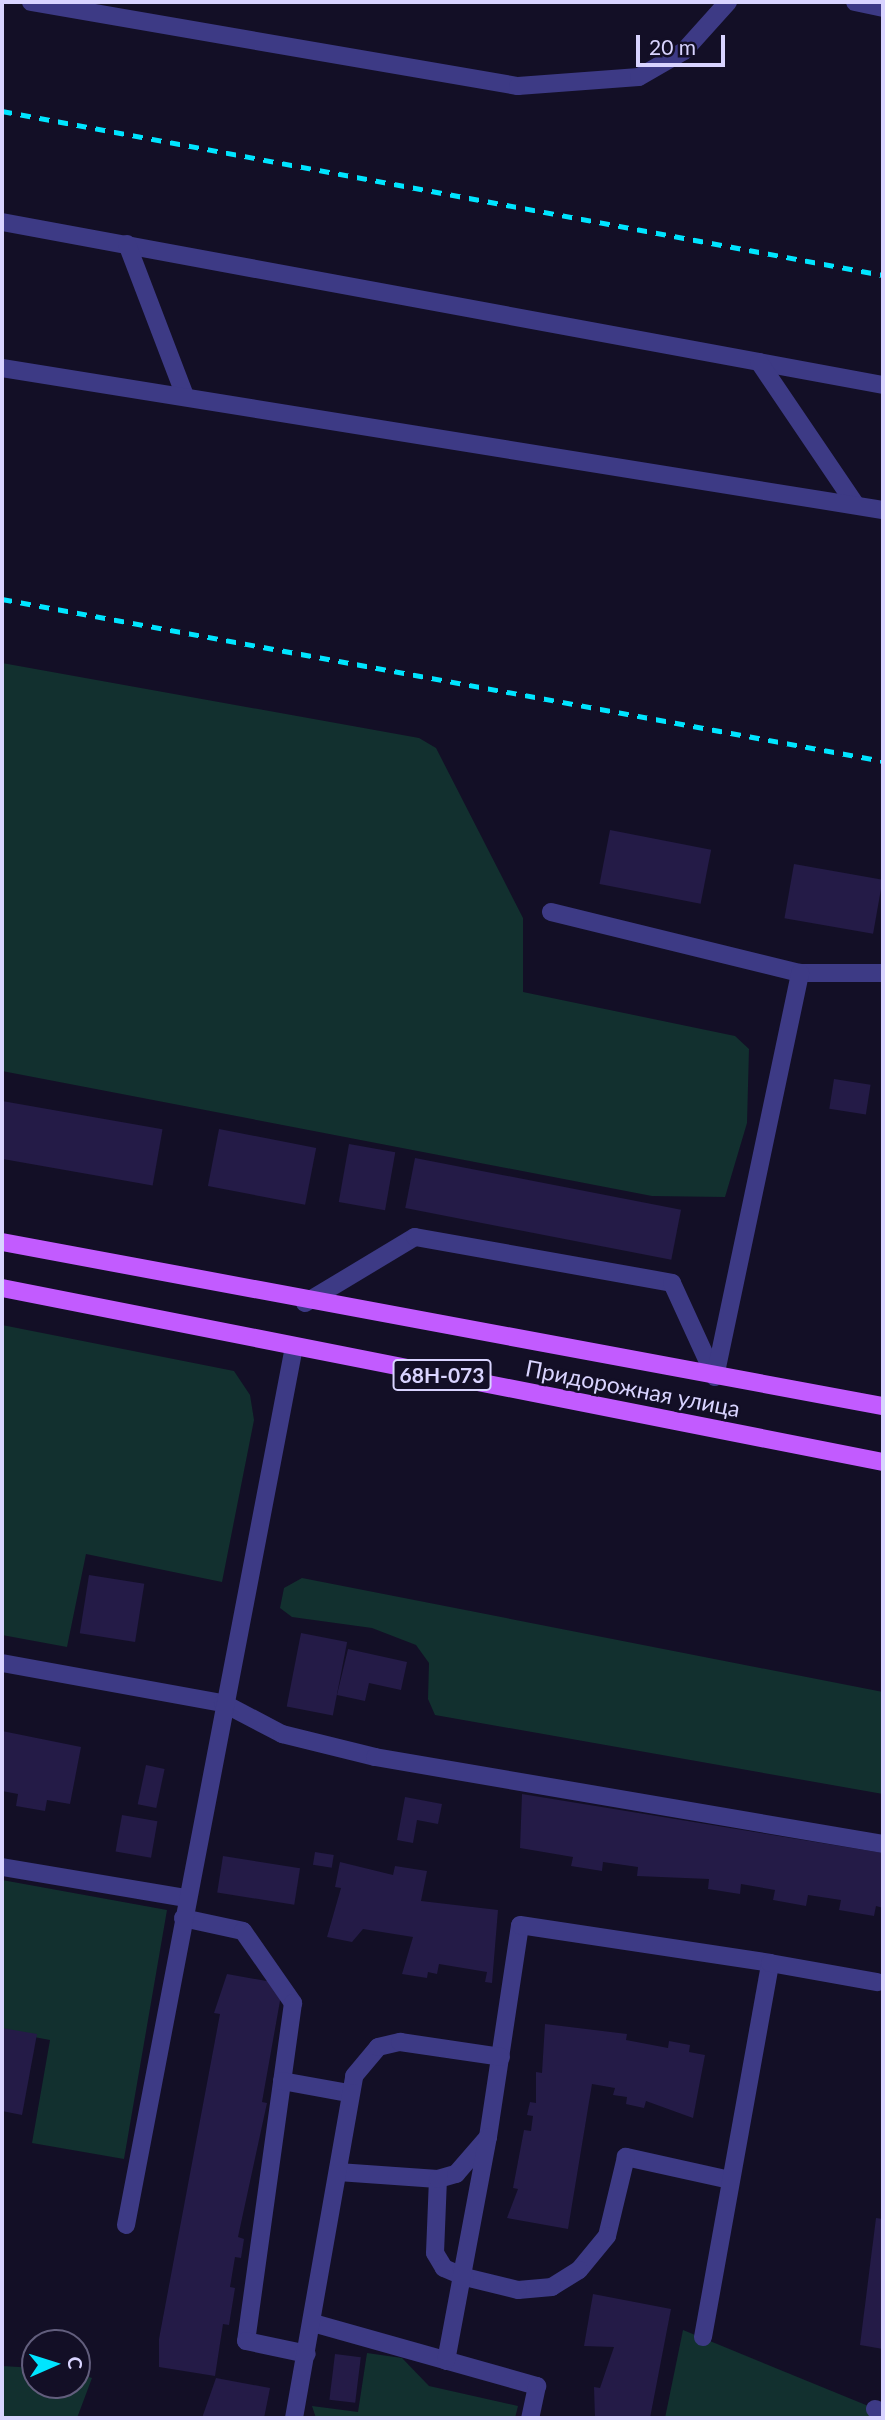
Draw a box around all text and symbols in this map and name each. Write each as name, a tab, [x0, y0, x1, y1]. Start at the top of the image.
scale bar	[640, 21, 729, 65]
text: 20 m	[649, 34, 696, 59]
street label: Придорожная улица	[523, 1354, 743, 1422]
road number: 68Н-073	[391, 1358, 493, 1392]
north arrow	[21, 2329, 91, 2399]
text: С	[64, 2356, 87, 2370]

